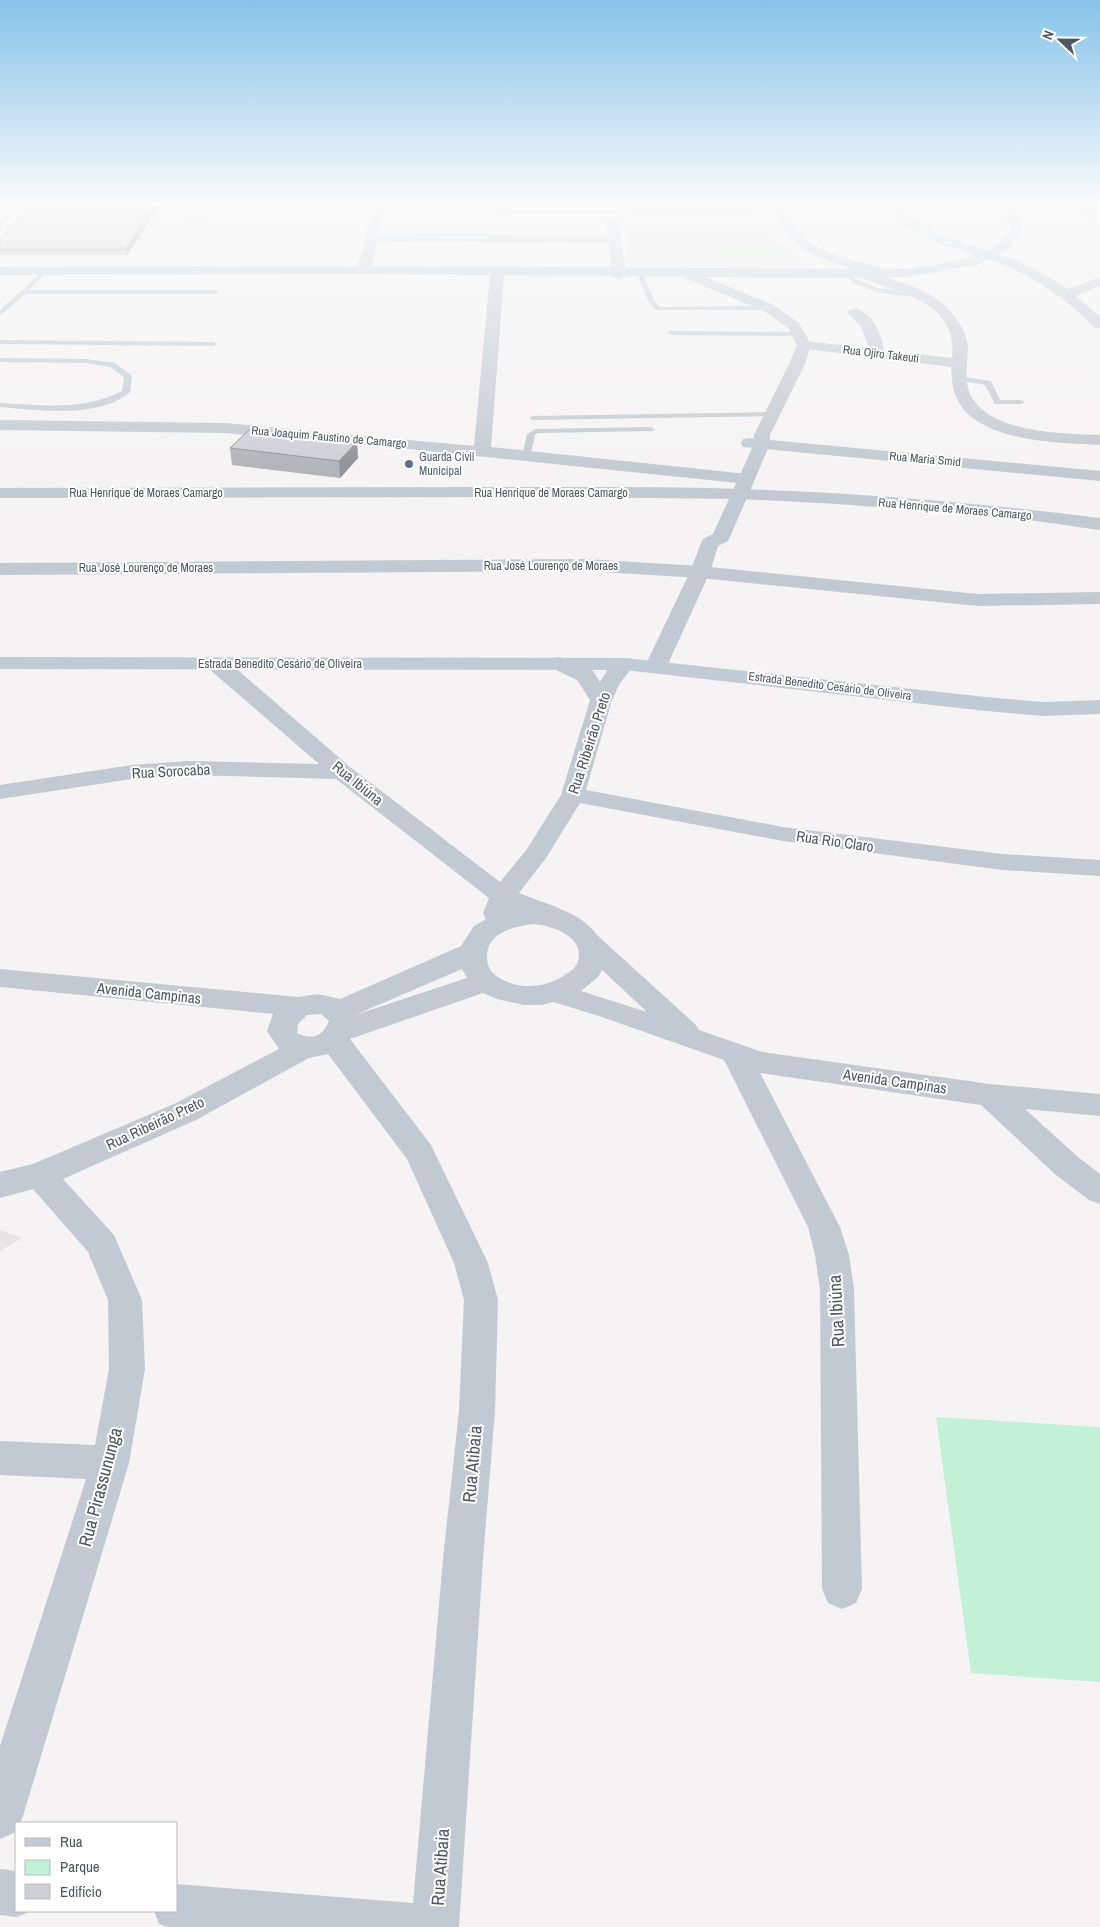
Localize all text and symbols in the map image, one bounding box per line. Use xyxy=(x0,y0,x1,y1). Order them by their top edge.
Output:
north arrow xyxy=(1035,15,1085,65)
text: N xyxy=(1038,28,1058,42)
street label: Rua Ojiro Takeuti xyxy=(842,341,920,367)
street label: Rua Joaquim Faustino de Camargo xyxy=(251,422,407,452)
street label: Rua Maria Smid xyxy=(889,448,961,470)
place label: Guarda Cívil Municipal xyxy=(419,449,474,479)
marker: Guarda Cívil Municipal xyxy=(403,458,415,470)
street label: Rua Henrique de Moraes Camargo xyxy=(69,485,223,501)
street label: Rua Henrique de Moraes Camargo xyxy=(474,485,628,501)
street label: Rua Henrique de Moraes Camargo xyxy=(878,494,1032,524)
street label: Rua José Lourenço de Moraes xyxy=(484,558,618,574)
street label: Rua José Lourenço de Moraes xyxy=(79,560,213,576)
street label: Estrada Benedito Cesário de Oliveira xyxy=(198,656,363,672)
street label: Estrada Benedito Cesário de Oliveira xyxy=(748,668,913,704)
street label: Rua Ribeirão Preto xyxy=(563,689,615,797)
street label: Rua Ibiúna xyxy=(328,756,388,810)
street label: Rua Sorocaba xyxy=(131,758,211,784)
street label: Rua Rio Claro xyxy=(795,825,875,857)
street label: Avenida Campinas xyxy=(95,977,202,1009)
street label: Avenida Campinas xyxy=(841,1063,948,1099)
street label: Rua Ribeirão Preto xyxy=(103,1091,208,1155)
street label: Rua Ibiúna xyxy=(822,1274,850,1348)
street label: Rua Atibaia xyxy=(456,1424,488,1504)
street label: Rua Pirassununga xyxy=(72,1425,128,1549)
legend xyxy=(15,1822,178,1912)
street label: Rua Atibaia xyxy=(425,1828,455,1906)
text: Rua xyxy=(60,1831,83,1852)
text: Parque xyxy=(60,1856,100,1877)
text: Edifício xyxy=(60,1881,102,1902)

